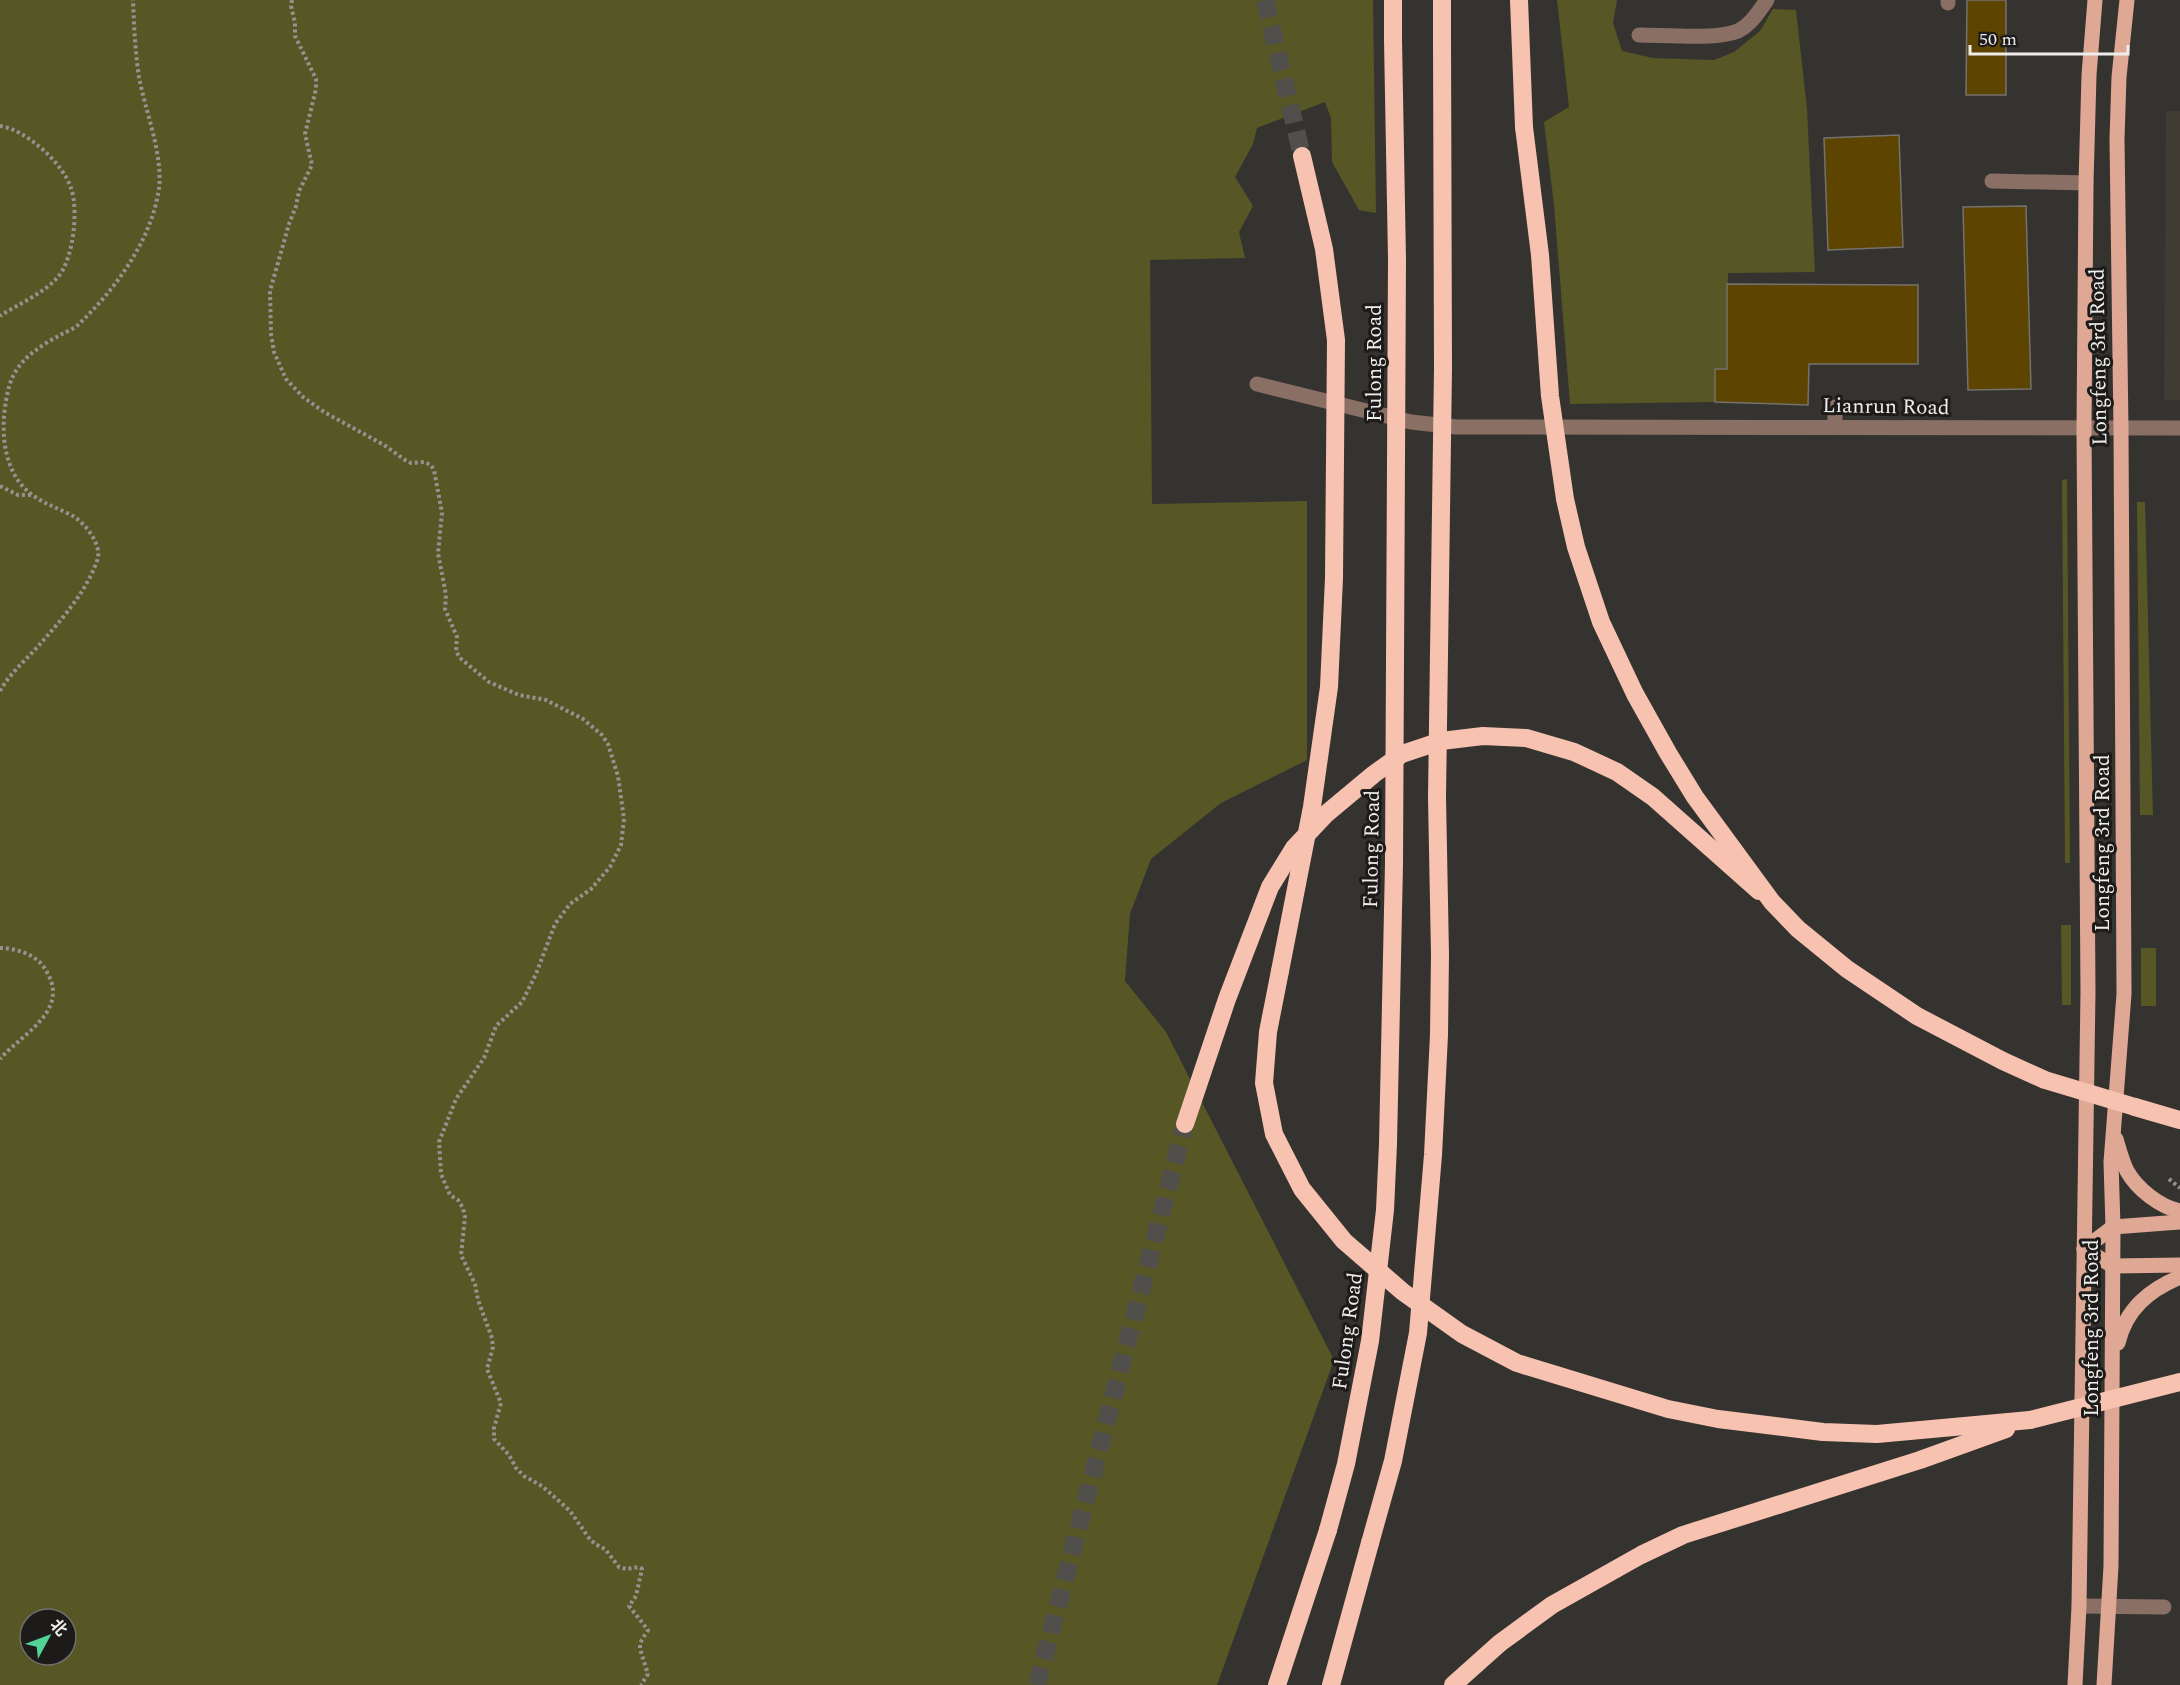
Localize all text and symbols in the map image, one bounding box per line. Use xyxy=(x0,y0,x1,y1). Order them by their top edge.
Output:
scale bar xyxy=(1970,18,2128,56)
text: 50 m xyxy=(1979,26,2017,53)
street label: Longfeng 3rd Road xyxy=(2081,268,2117,446)
street label: Fulong Road xyxy=(1359,304,1391,422)
street label: Lianrun Road xyxy=(1822,390,1950,424)
street label: Longfeng 3rd Road xyxy=(2087,754,2119,932)
street label: Fulong Road xyxy=(1355,790,1389,908)
street label: Longfeng 3rd Road xyxy=(2076,1239,2108,1417)
street label: Fulong Road xyxy=(1324,1270,1372,1392)
north arrow xyxy=(18,1607,78,1667)
text: 北 xyxy=(44,1614,73,1642)

